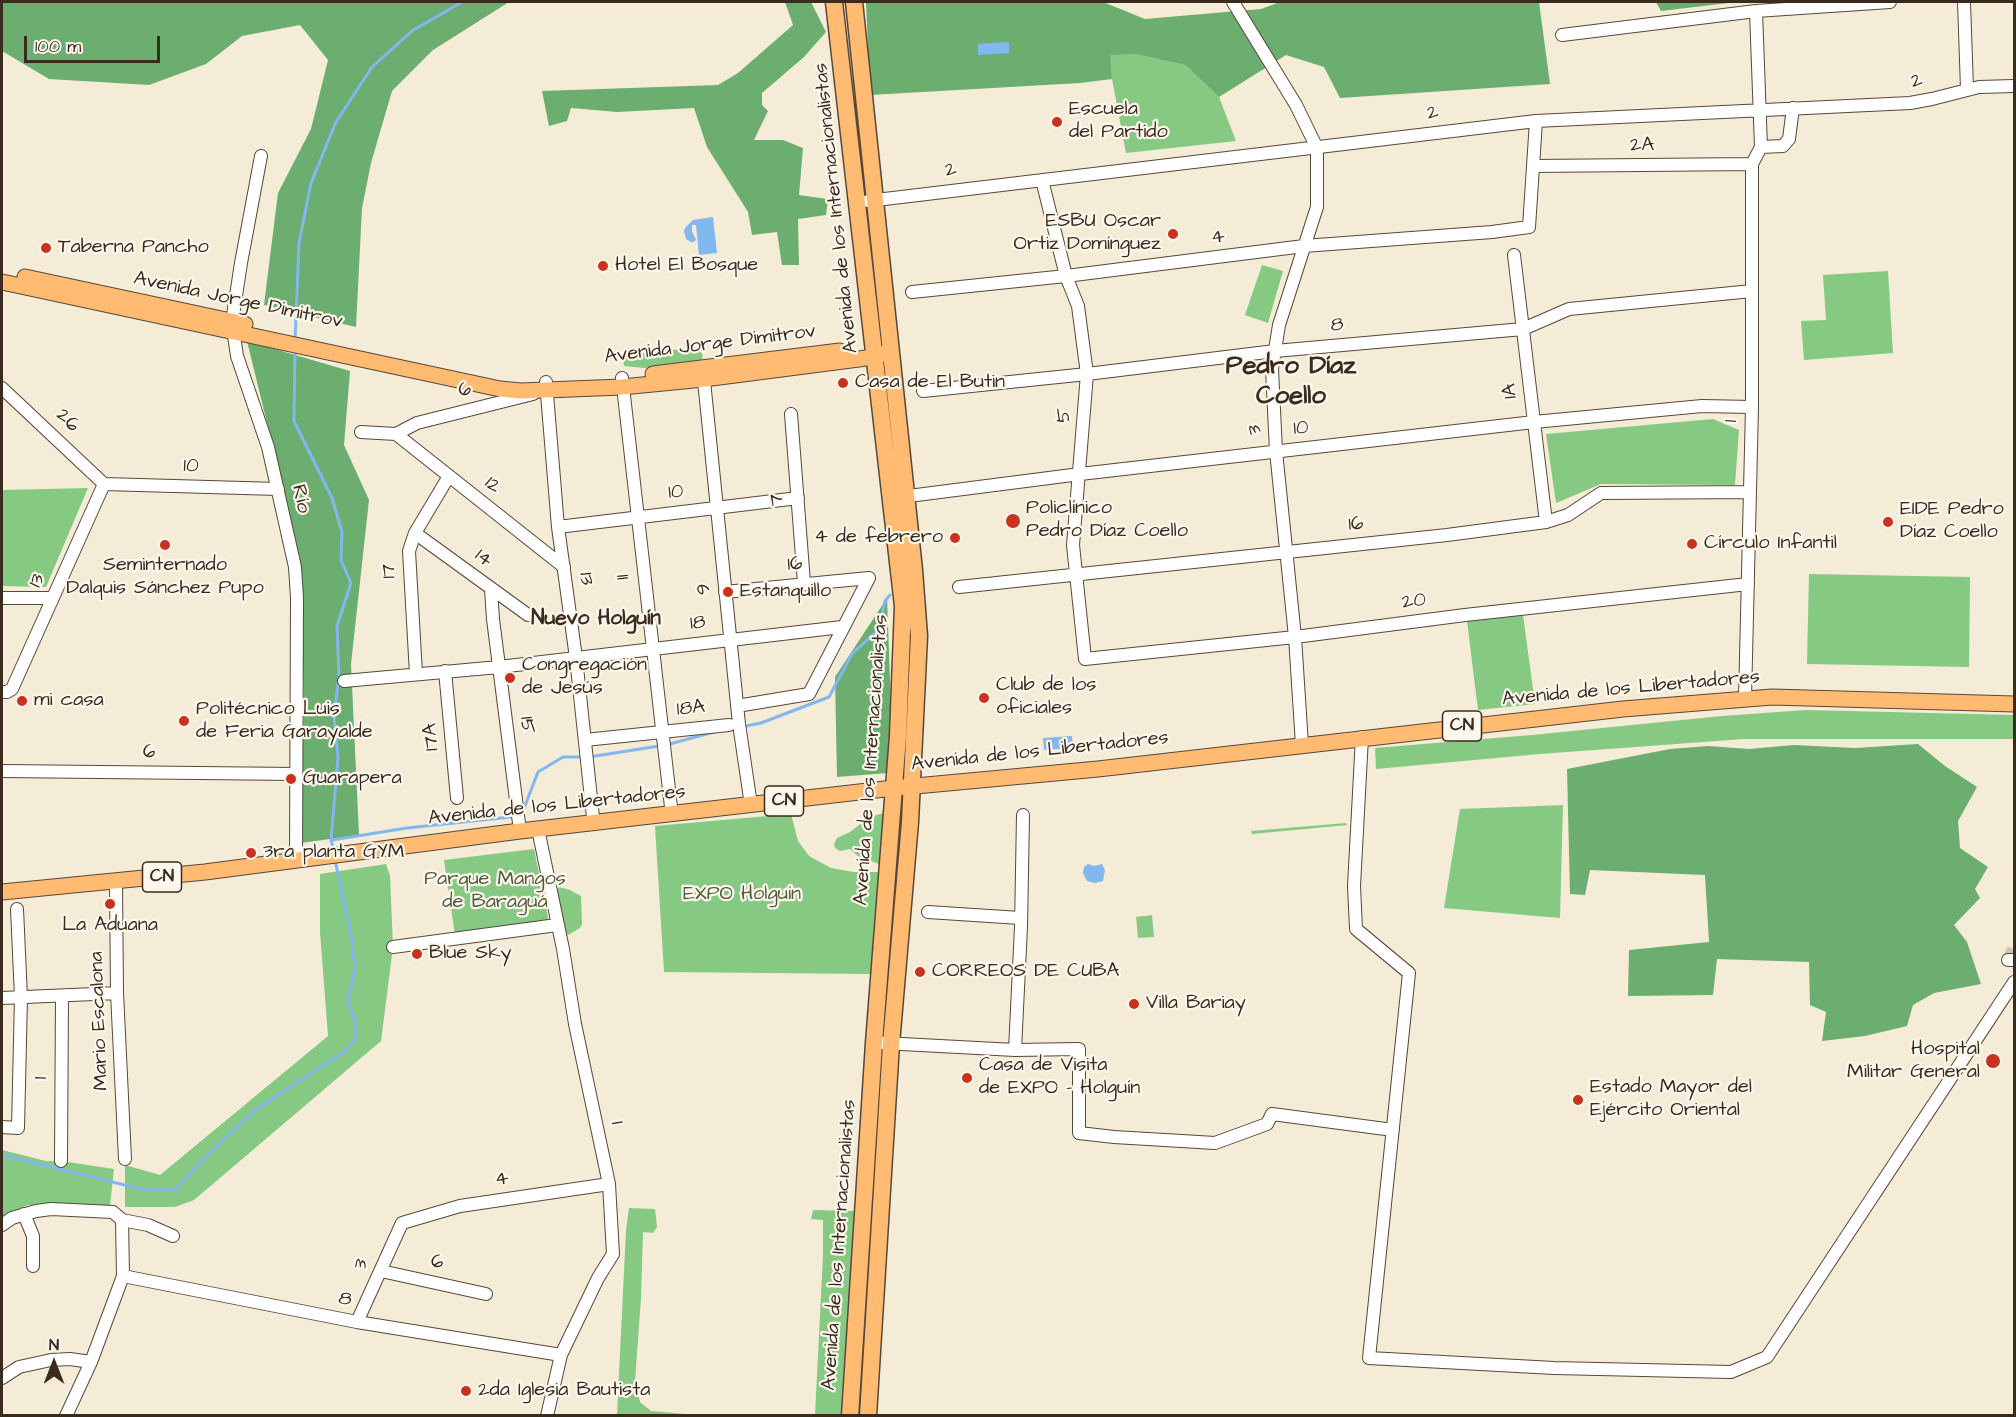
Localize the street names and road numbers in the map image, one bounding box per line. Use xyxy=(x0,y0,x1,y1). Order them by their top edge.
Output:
street label: Avenida de los Internacionalistas xyxy=(810,62,864,354)
street label: 2 xyxy=(1909,69,1925,95)
street label: 2 xyxy=(1426,101,1440,127)
street label: 2A xyxy=(1630,134,1654,158)
street label: 2 xyxy=(944,158,958,184)
street label: 4 xyxy=(1210,225,1226,251)
street label: Avenida Jorge Dimitrov xyxy=(131,267,345,335)
street label: 8 xyxy=(1329,313,1345,339)
street label: Avenida Jorge Dimitrov xyxy=(603,320,817,370)
street label: 6 xyxy=(456,378,474,404)
street label: 1A xyxy=(1498,382,1524,400)
street label: 26 xyxy=(50,404,84,438)
street label: 5 xyxy=(1053,408,1077,424)
street label: 10 xyxy=(1292,416,1310,442)
street label: 1 xyxy=(1720,419,1744,423)
street label: 3 xyxy=(1244,424,1268,436)
street label: 10 xyxy=(183,455,199,479)
street label: 12 xyxy=(479,472,505,500)
street label: 10 xyxy=(667,480,685,506)
street label: Río xyxy=(285,482,315,516)
street label: 7 xyxy=(766,493,790,507)
street label: 16 xyxy=(1347,512,1365,538)
street label: 14 xyxy=(469,545,497,573)
street label: 16 xyxy=(786,552,804,578)
street label: 17 xyxy=(378,563,402,579)
street label: 13 xyxy=(24,570,52,592)
street label: 13 xyxy=(572,571,598,587)
street label: 11 xyxy=(612,573,636,581)
street label: 9 xyxy=(692,582,718,596)
street label: 20 xyxy=(1401,589,1427,615)
street label: 18 xyxy=(689,611,707,637)
street label: Avenida de los Internacionalistas xyxy=(850,614,894,906)
street label: Avenida de los Libertadores xyxy=(1501,666,1761,712)
street label: 18A xyxy=(676,696,706,722)
road number: CN xyxy=(1442,711,1482,741)
street label: 15 xyxy=(513,715,539,735)
street label: 17A xyxy=(419,722,445,752)
street label: Avenida de los Libertadores xyxy=(910,727,1170,777)
street label: 6 xyxy=(143,741,155,765)
street label: Avenida de los Libertadores xyxy=(427,781,687,831)
road number: CN xyxy=(764,786,804,816)
road number: CN xyxy=(142,862,182,892)
street label: Mario Escalona xyxy=(86,951,114,1091)
street label: 1 xyxy=(30,1077,54,1079)
street label: Avenida de los Internacionalistas xyxy=(818,1099,862,1391)
street label: 1 xyxy=(604,1119,628,1127)
street label: 4 xyxy=(494,1167,510,1193)
street label: 6 xyxy=(428,1250,446,1276)
street label: 3 xyxy=(349,1255,375,1275)
street label: 8 xyxy=(336,1287,354,1313)

